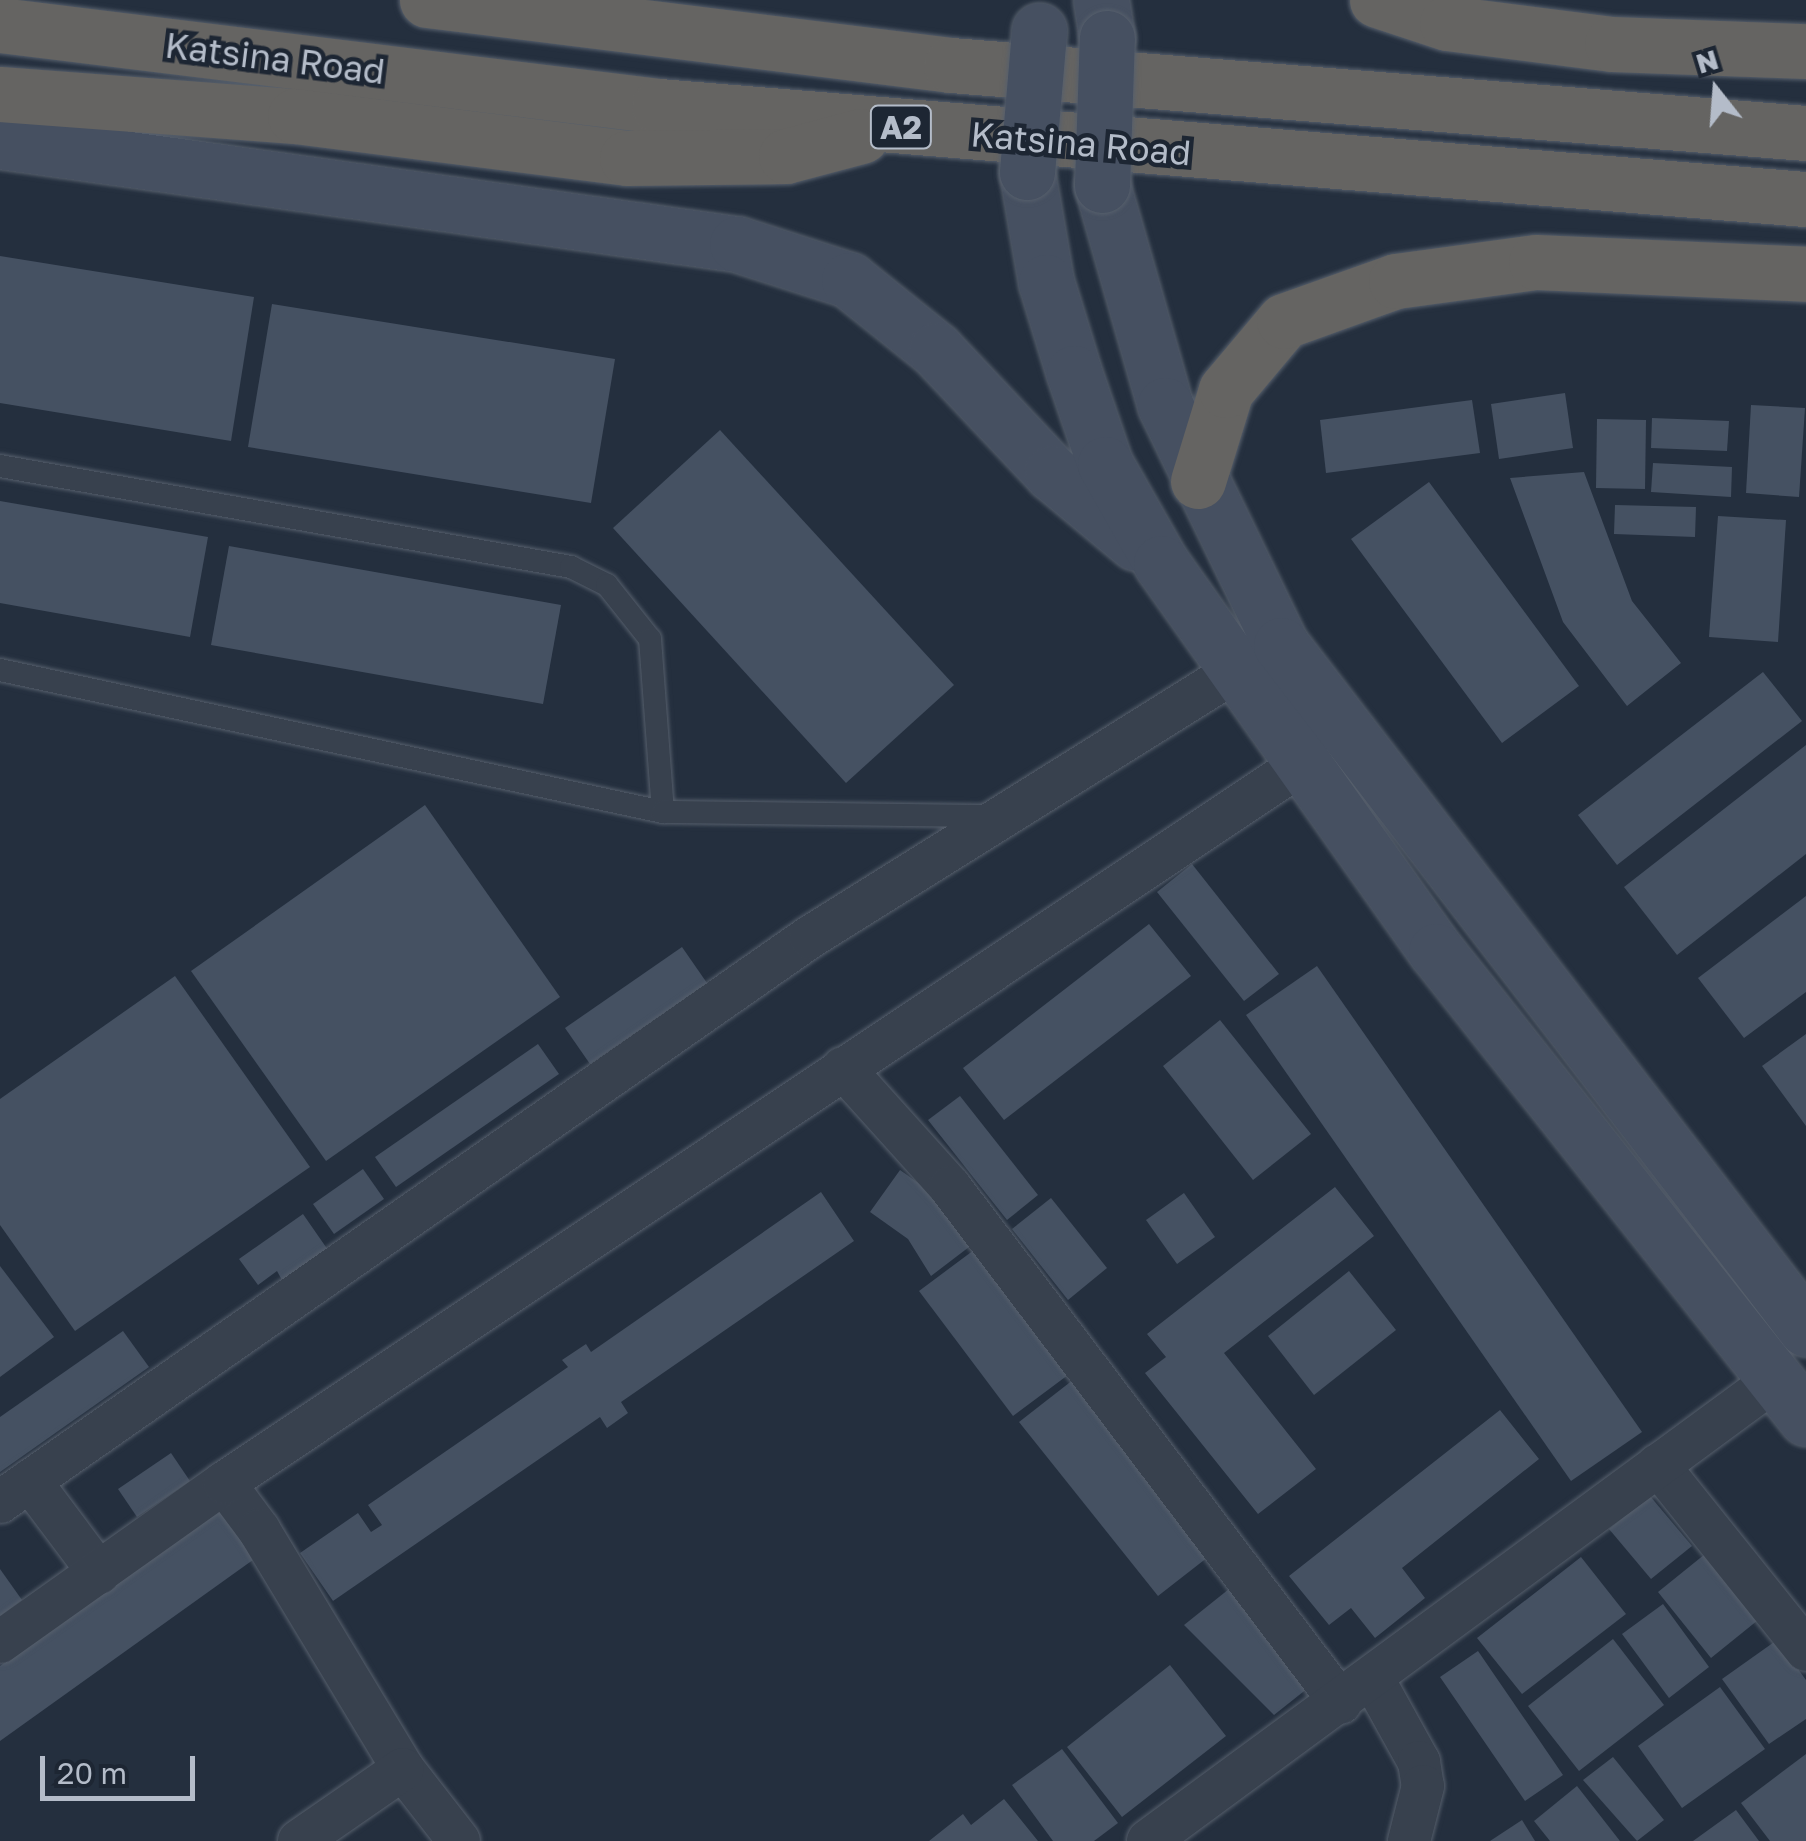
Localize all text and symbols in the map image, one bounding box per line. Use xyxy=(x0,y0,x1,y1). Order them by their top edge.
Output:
street label: Katsina Road xyxy=(163,24,387,92)
north arrow xyxy=(1666,40,1766,140)
text: N xyxy=(1692,42,1722,80)
road number: A2 xyxy=(868,100,934,154)
street label: Katsina Road xyxy=(969,112,1193,174)
scale bar xyxy=(45,1736,200,1798)
text: 20 m xyxy=(57,1755,127,1791)

